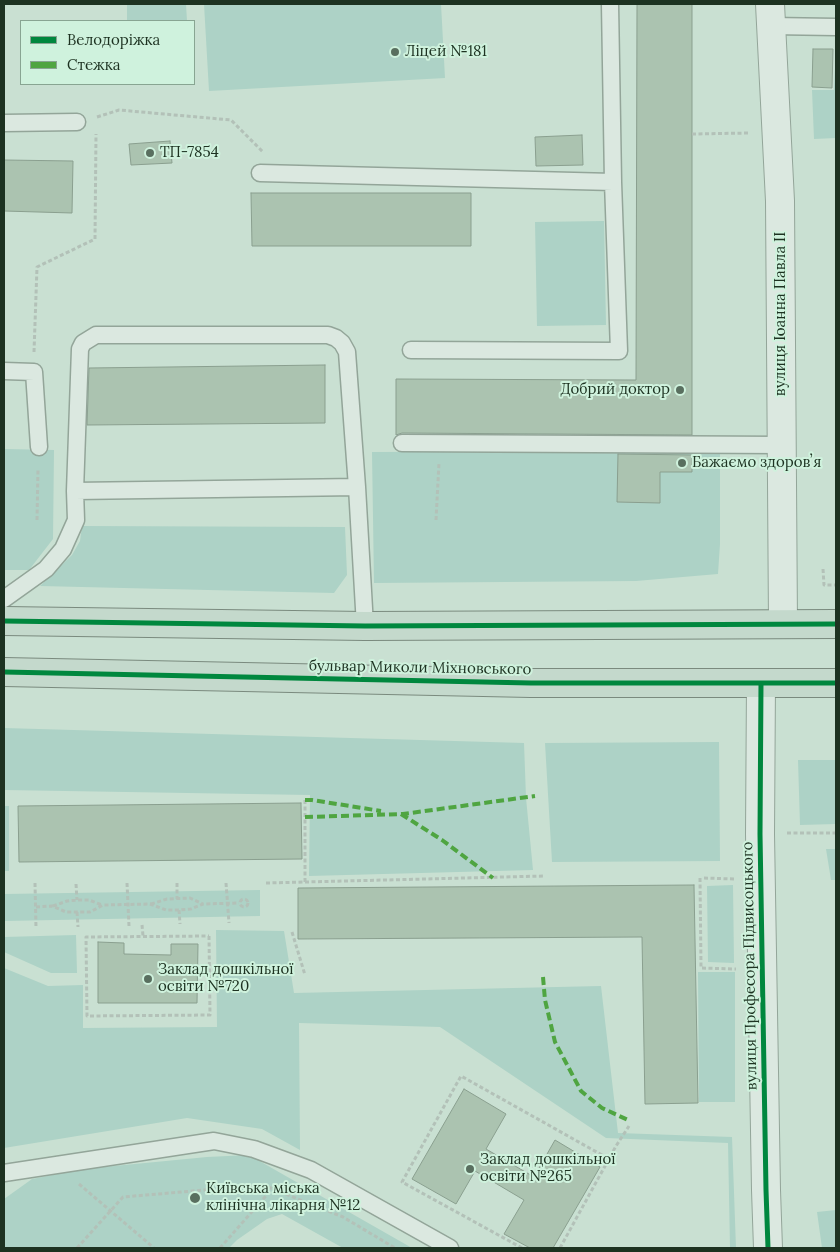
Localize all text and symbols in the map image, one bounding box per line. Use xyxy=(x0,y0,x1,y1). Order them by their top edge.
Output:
legend xyxy=(20,20,195,85)
text: Велодоріжка xyxy=(67,30,160,49)
place label: Ліцей №181 xyxy=(405,43,487,61)
marker: Ліцей №181 xyxy=(389,46,401,58)
text: Стежка xyxy=(67,55,120,74)
place label: ТП-7854 xyxy=(160,144,219,162)
marker: ТП-7854 xyxy=(144,147,156,159)
street label: вулиця Іоанна Павла II xyxy=(772,232,790,396)
place label: Добрий доктор xyxy=(560,381,670,399)
marker: Добрий доктор xyxy=(674,384,686,396)
place label: Бажаємо здоровʼя xyxy=(692,454,821,472)
marker: Бажаємо здоровʼя xyxy=(676,457,688,469)
street label: бульвар Миколи Міхновського xyxy=(309,657,531,679)
street label: вулиця Професора Підвисоцького xyxy=(739,842,761,1090)
place label: Заклад дошкільної освіти №720 xyxy=(158,961,294,996)
marker: Заклад дошкільної освіти №720 xyxy=(142,973,154,985)
place label: Заклад дошкільної освіти №265 xyxy=(480,1151,616,1186)
marker: Заклад дошкільної освіти №265 xyxy=(464,1163,476,1175)
place label: Київська міська клінічна лікарня №12 xyxy=(206,1180,360,1215)
marker: Київська міська клінічна лікарня №12 xyxy=(188,1191,202,1205)

